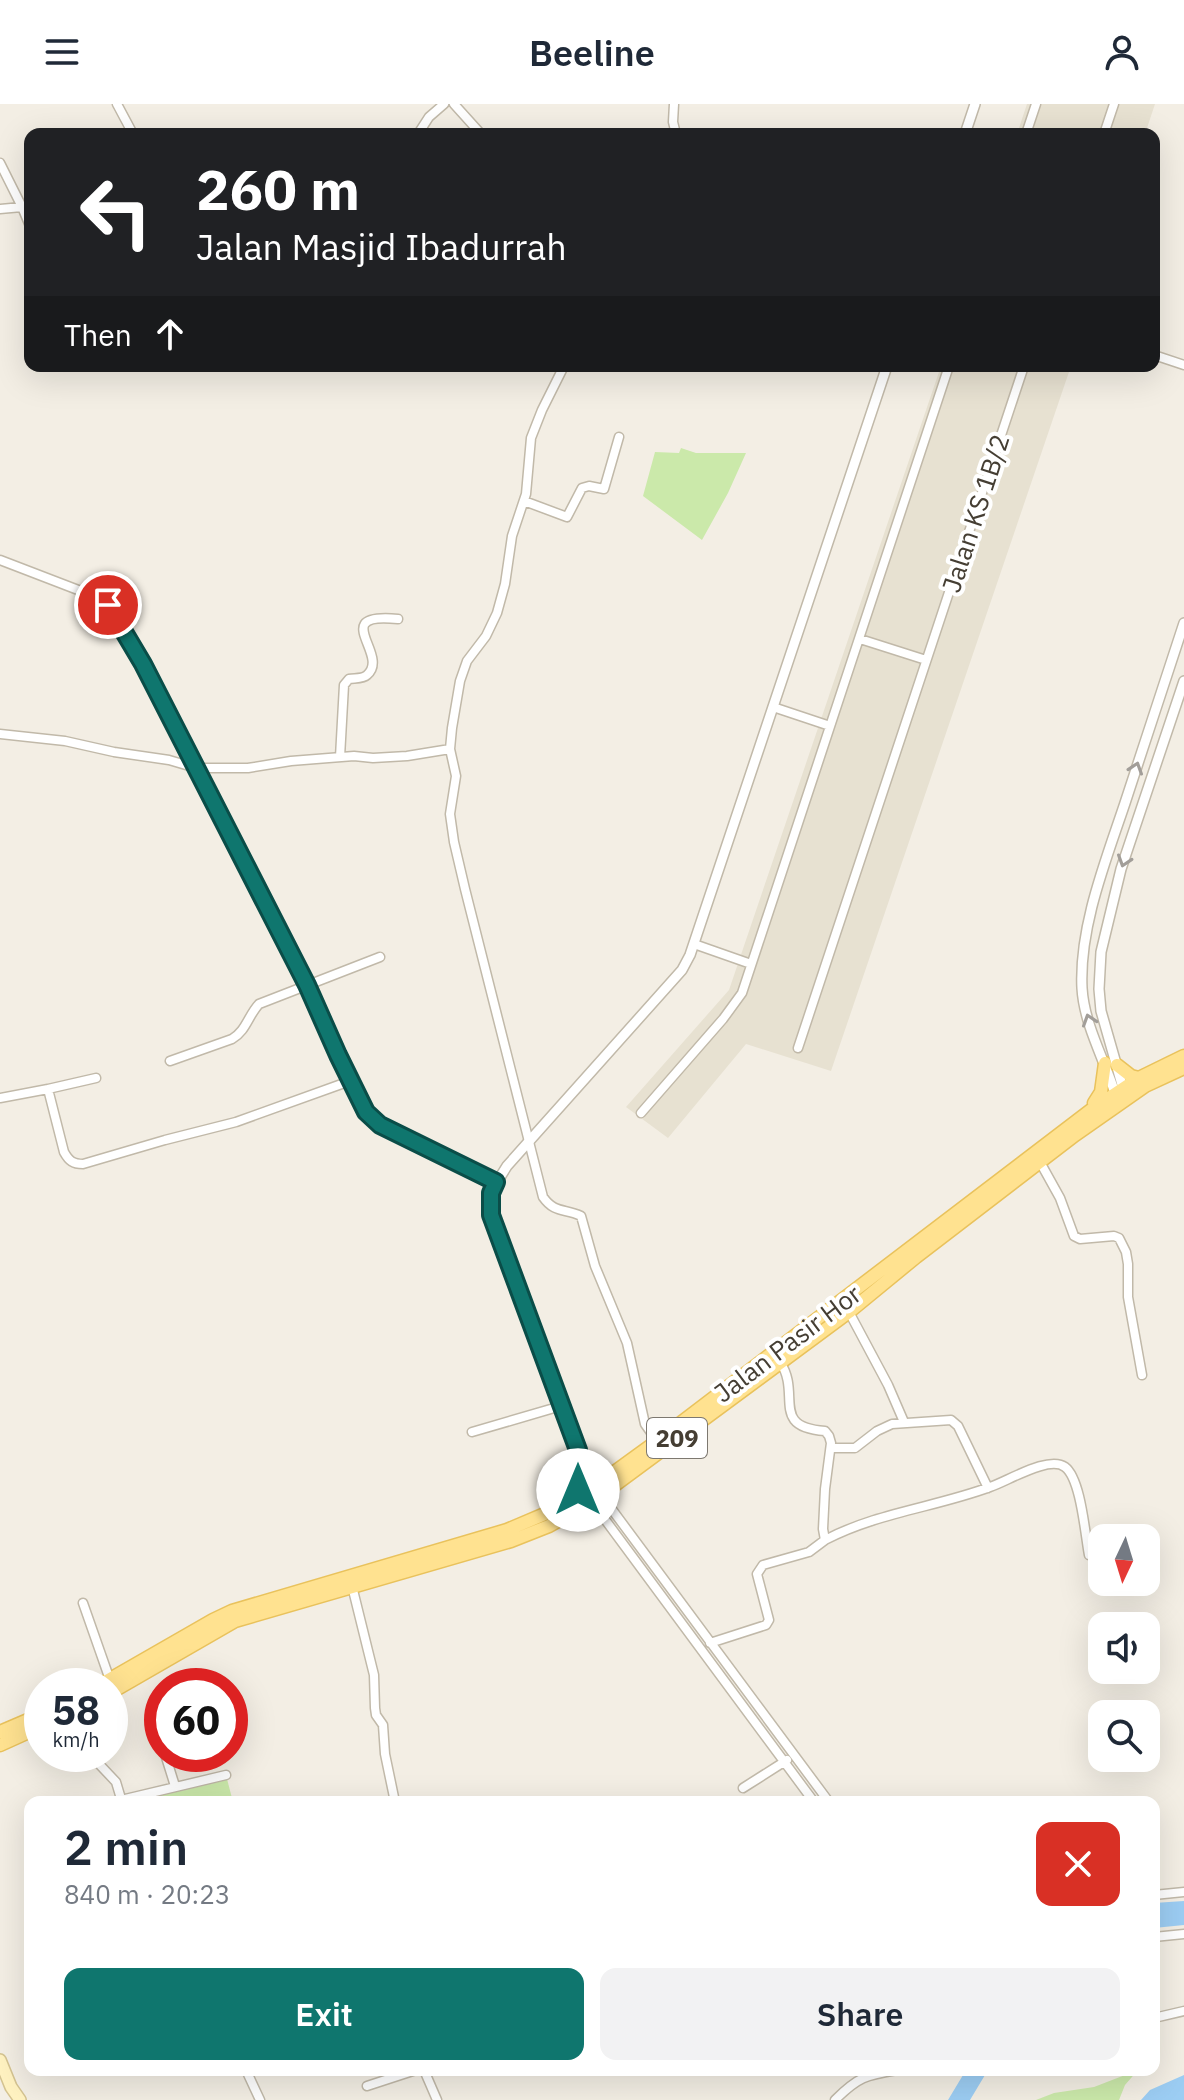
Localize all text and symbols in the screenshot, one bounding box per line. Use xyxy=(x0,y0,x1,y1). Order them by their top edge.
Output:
text: Beeline xyxy=(529,29,655,76)
icon: menu xyxy=(40,30,84,74)
icon: person xyxy=(1100,30,1144,74)
text: 260 m xyxy=(196,153,360,225)
icon: left xyxy=(64,160,168,264)
text: Jalan Masjid Ibadurrah xyxy=(196,223,567,270)
icon: ahead xyxy=(148,312,192,356)
text: Then xyxy=(64,315,132,354)
street label: Jalan KS 1B/2 xyxy=(933,430,1017,596)
pin xyxy=(74,571,142,639)
icon: arrive xyxy=(86,583,130,627)
one-way arrow xyxy=(1127,762,1143,776)
one-way arrow xyxy=(1117,854,1133,868)
one-way arrow xyxy=(1082,1013,1098,1027)
street label: Jalan Pasir Hor xyxy=(707,1276,868,1409)
road number: 209 xyxy=(647,1418,707,1458)
position arrow xyxy=(536,1448,620,1532)
north arrow xyxy=(1088,1524,1160,1596)
map controls xyxy=(1088,1524,1160,1772)
button: sound xyxy=(1088,1612,1160,1684)
speed limit sign: 60 xyxy=(144,1668,248,1772)
text: 58 xyxy=(52,1684,100,1736)
button: search xyxy=(1088,1700,1160,1772)
text: km/h xyxy=(52,1726,100,1753)
text: 2 min xyxy=(64,1816,188,1878)
button: close xyxy=(1036,1822,1120,1906)
text: 840 m · 20:23 xyxy=(64,1877,230,1911)
button: Exit xyxy=(64,1968,584,2060)
button: Share xyxy=(600,1968,1120,2060)

